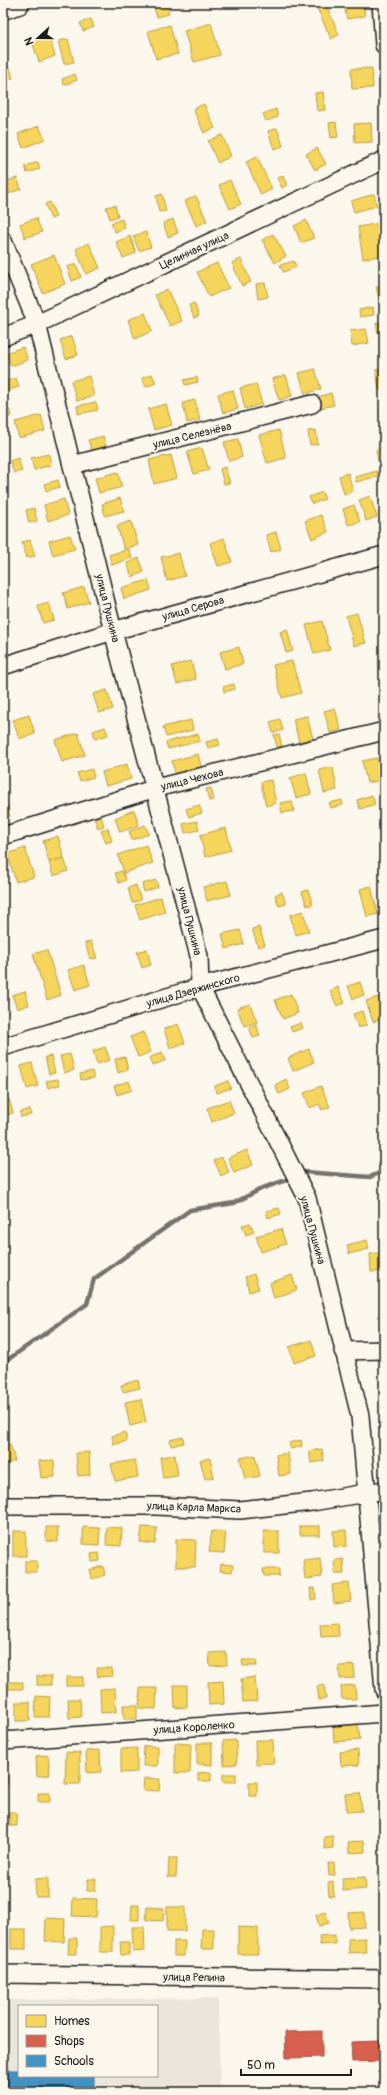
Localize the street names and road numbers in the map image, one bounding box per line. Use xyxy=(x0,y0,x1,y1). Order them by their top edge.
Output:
street label: Целинная улица xyxy=(157,229,231,272)
street label: улица Селезнёва xyxy=(151,419,233,452)
street label: улица Пушкина xyxy=(92,572,122,644)
street label: улица Серова xyxy=(160,593,226,624)
street label: улица Чехова xyxy=(159,765,225,794)
street label: улица Пушкина xyxy=(174,885,204,957)
street label: улица Дзержинского xyxy=(144,971,241,1010)
street label: улица Пушкина xyxy=(297,1194,328,1266)
street label: улица Карла Маркса xyxy=(146,1499,241,1516)
street label: улица Короленко xyxy=(152,1718,235,1737)
street label: улица Репина xyxy=(162,1970,225,1985)

